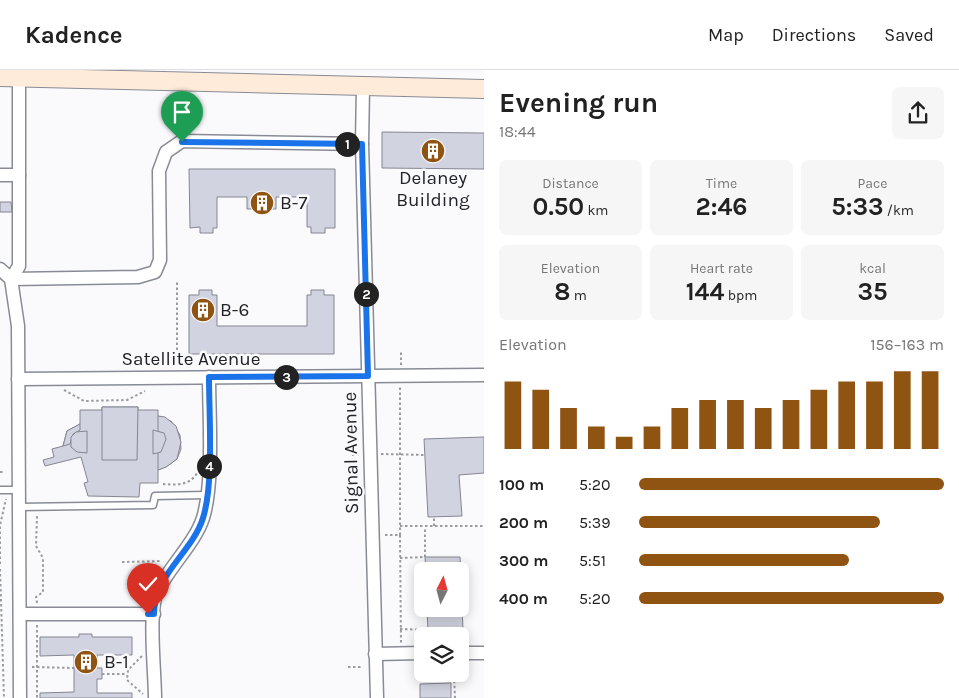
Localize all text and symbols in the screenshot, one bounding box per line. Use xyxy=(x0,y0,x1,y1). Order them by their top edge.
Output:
text: Kadence xyxy=(25,21,123,49)
text: Map xyxy=(708,24,744,46)
text: Directions xyxy=(772,24,856,46)
text: Saved xyxy=(884,24,934,46)
text: Evening run xyxy=(499,86,658,119)
button: share xyxy=(892,87,944,139)
pin xyxy=(161,91,203,142)
icon: arrive xyxy=(168,98,196,126)
text: 18:44 xyxy=(499,122,536,141)
pin: 1 xyxy=(334,132,360,156)
text: 1 xyxy=(345,136,350,153)
building icon: Delaney Building xyxy=(420,138,446,164)
place label: Delaney Building xyxy=(396,167,470,211)
text: Distance xyxy=(542,175,599,192)
text: Time xyxy=(706,175,737,192)
text: Pace xyxy=(858,175,887,192)
building icon: B-7 xyxy=(249,190,275,216)
place label: B-7 xyxy=(280,192,307,214)
text: 0.50 xyxy=(533,192,584,221)
text: 2:46 xyxy=(696,192,747,221)
text: 5:33 xyxy=(831,192,884,221)
text: km xyxy=(584,202,608,219)
text: /km xyxy=(884,202,914,219)
text: Elevation xyxy=(541,260,600,277)
text: Heart rate xyxy=(690,260,753,277)
text: kcal xyxy=(859,260,886,277)
text: 8 xyxy=(554,277,570,306)
text: 144 xyxy=(686,277,724,306)
text: 35 xyxy=(857,277,888,306)
pin: 2 xyxy=(354,282,378,306)
text: 2 xyxy=(362,286,371,303)
text: m xyxy=(570,287,587,304)
text: bpm xyxy=(724,287,757,304)
building icon: B-6 xyxy=(190,297,216,323)
place label: B-6 xyxy=(220,299,249,321)
text: Elevation xyxy=(499,335,567,354)
text: 156–163 m xyxy=(870,335,944,354)
street label: Satellite Avenue xyxy=(121,348,261,370)
pin: 3 xyxy=(274,364,298,390)
text: 3 xyxy=(282,369,291,386)
street label: Signal Avenue xyxy=(339,392,363,514)
pin: 4 xyxy=(196,454,222,478)
text: 4 xyxy=(205,458,214,475)
text: 100 m xyxy=(499,475,544,494)
text: 5:20 xyxy=(579,475,611,494)
text: 200 m xyxy=(499,513,548,532)
text: 5:39 xyxy=(579,513,610,532)
text: 300 m xyxy=(499,551,548,570)
text: 5:51 xyxy=(579,551,606,570)
north arrow xyxy=(414,562,469,618)
map controls xyxy=(414,562,469,682)
pin xyxy=(127,563,169,614)
icon: check xyxy=(134,570,162,598)
text: 400 m xyxy=(499,589,548,608)
text: 5:20 xyxy=(579,589,611,608)
button: layers xyxy=(414,627,469,682)
building icon: B-1 xyxy=(73,649,99,675)
place label: B-1 xyxy=(104,651,129,673)

